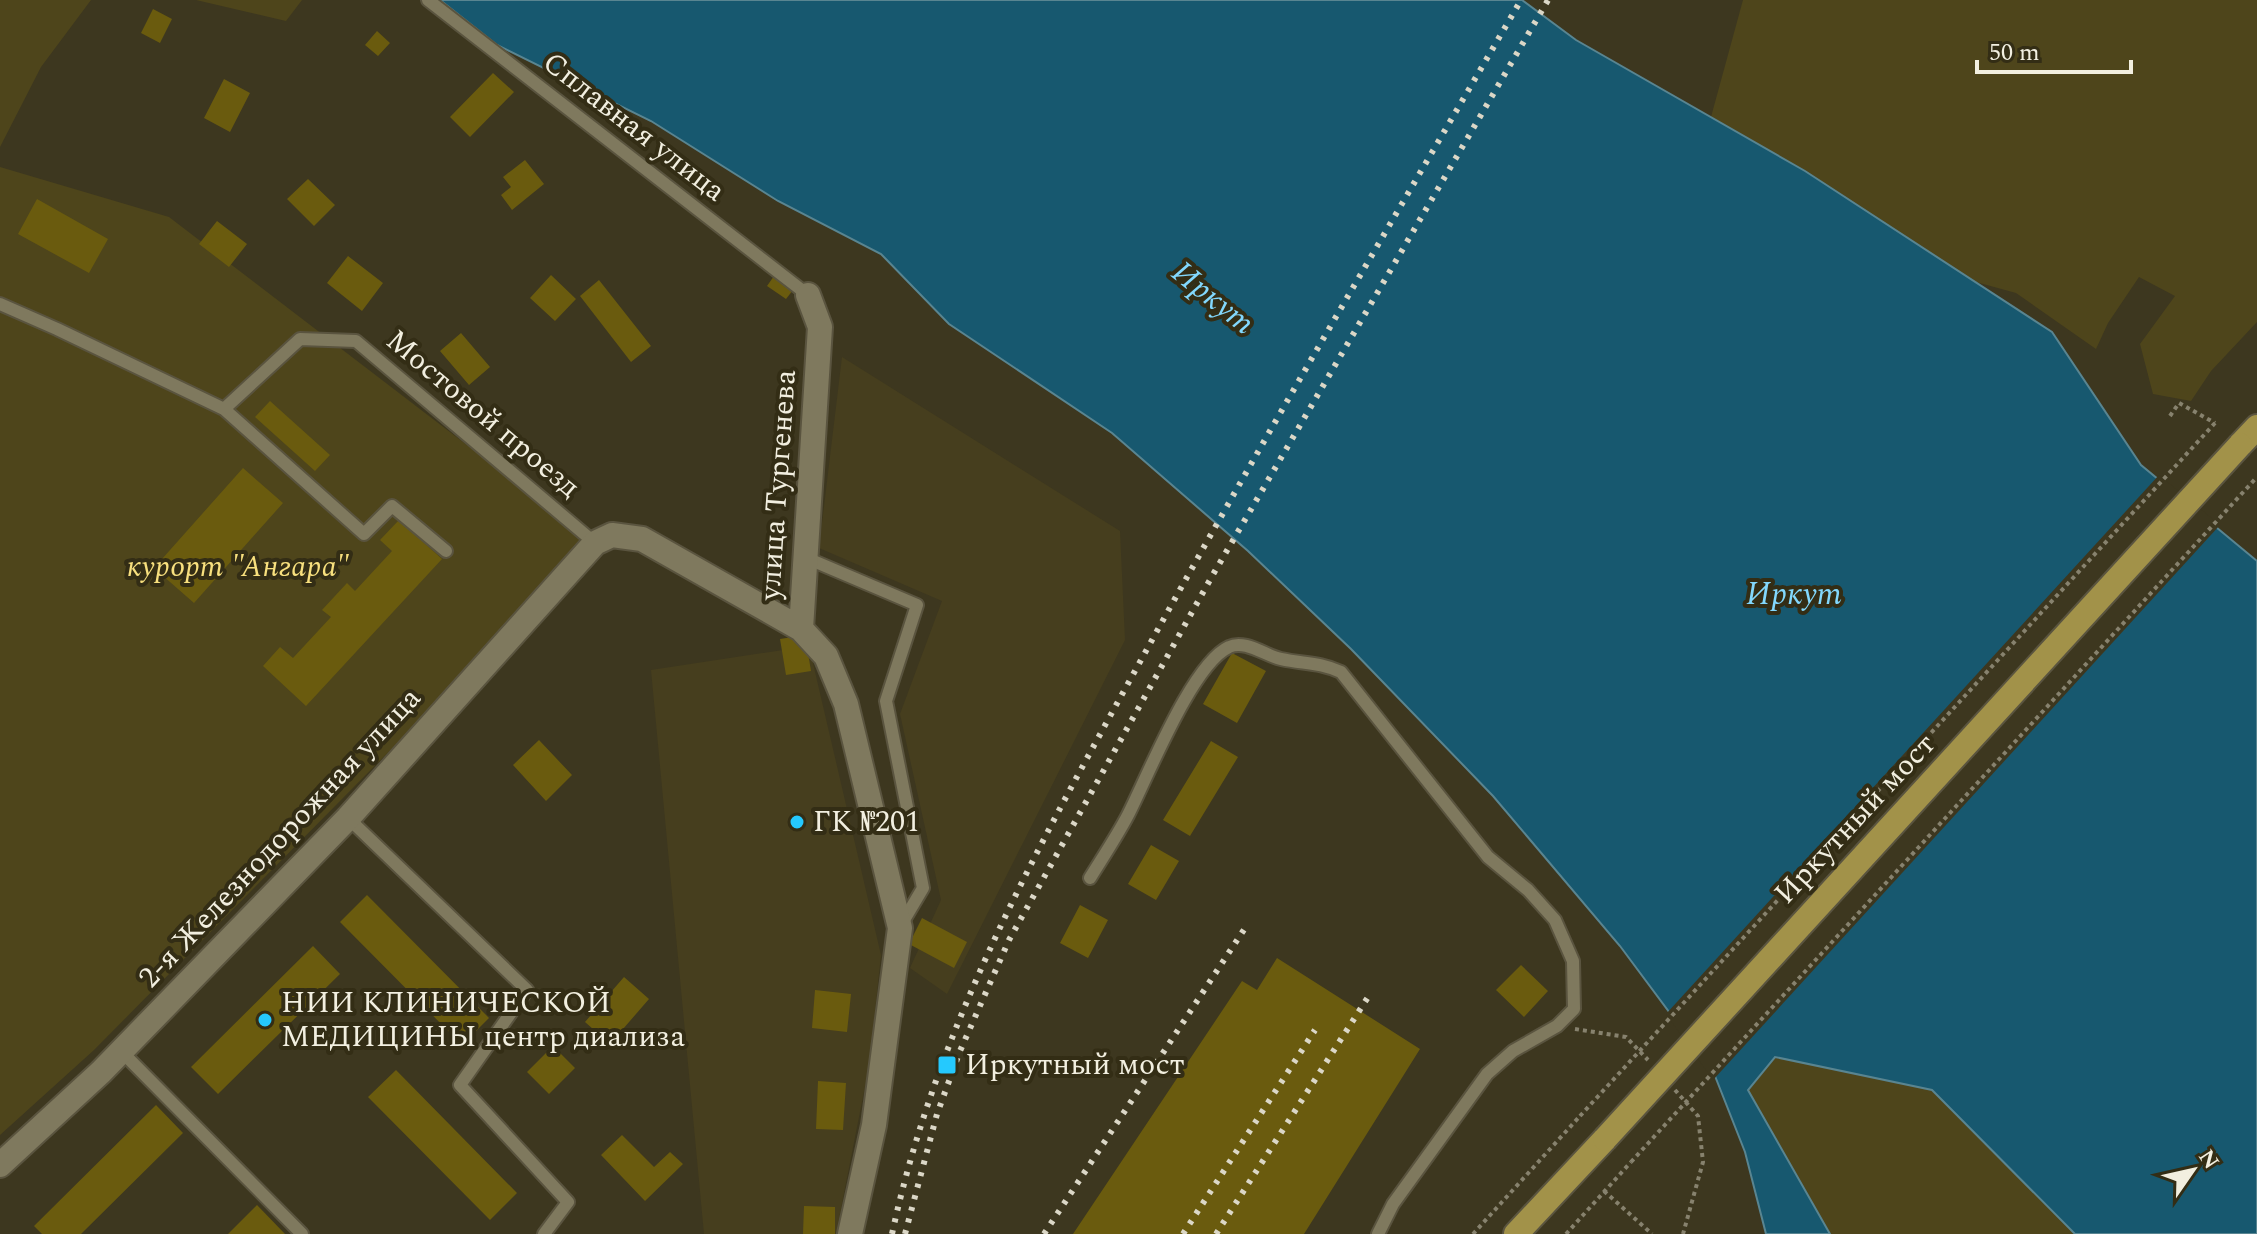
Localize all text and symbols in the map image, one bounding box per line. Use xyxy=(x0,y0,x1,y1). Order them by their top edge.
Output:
scale bar xyxy=(1977,24,2131,74)
text: 50 m xyxy=(1989,35,2040,71)
street label: Сплавная улица xyxy=(532,41,736,214)
water label: Иркут xyxy=(1161,249,1266,347)
street label: Мостовой проезд xyxy=(375,319,591,509)
street label: улица Тургенева xyxy=(747,368,809,603)
park label: курорт "Ангара" xyxy=(127,544,350,590)
water label: Иркут xyxy=(1746,570,1842,619)
street label: 2-я Железнодорожная улица xyxy=(128,677,433,999)
street label: Иркутный мост xyxy=(1763,723,1947,915)
place label: ГК №201 xyxy=(813,799,920,845)
marker: ГК №201 xyxy=(788,813,806,831)
place label: НИИ КЛИНИЧЕСКОЙ МЕДИЦИНЫ центр диализа xyxy=(281,980,685,1060)
marker: НИИ КЛИНИЧЕСКОЙ МЕДИЦИНЫ центр диализа xyxy=(256,1011,274,1029)
place label: Иркутный мост xyxy=(965,1042,1185,1088)
marker: Иркутный мост xyxy=(936,1054,958,1076)
north arrow xyxy=(2153,1130,2233,1210)
text: N xyxy=(2190,1143,2227,1176)

